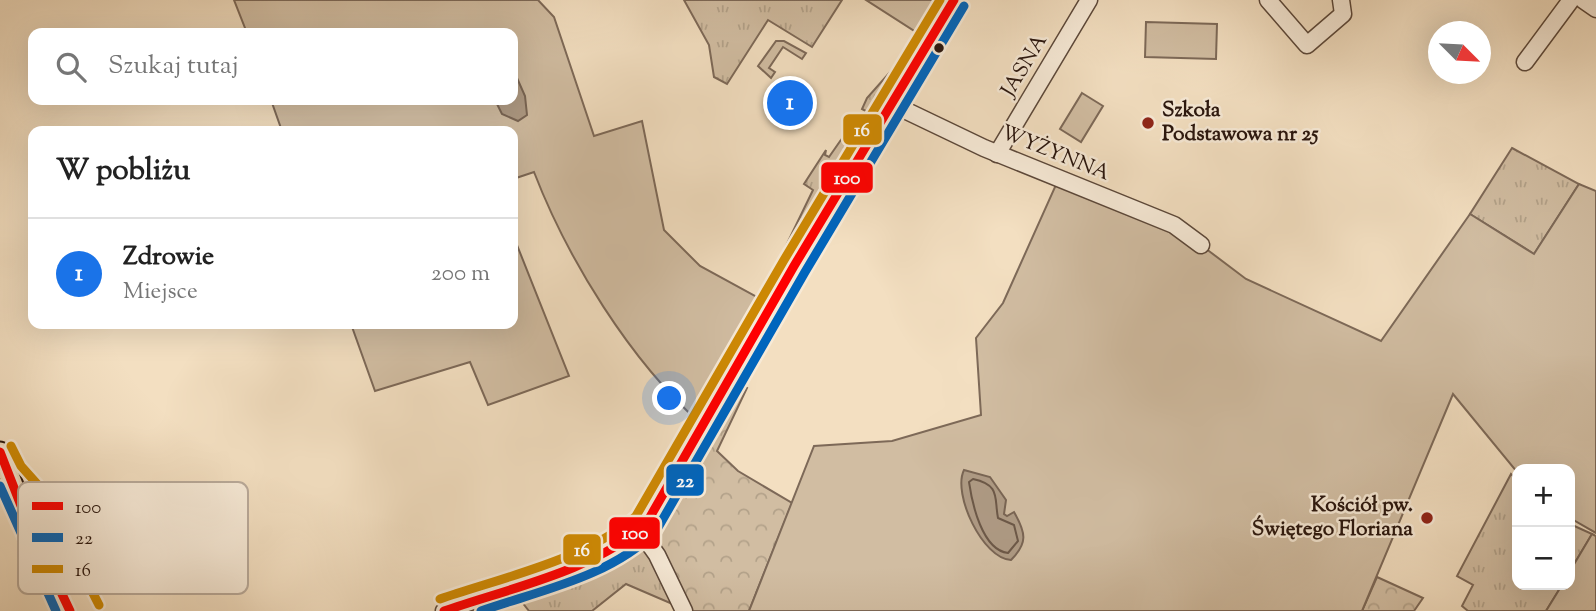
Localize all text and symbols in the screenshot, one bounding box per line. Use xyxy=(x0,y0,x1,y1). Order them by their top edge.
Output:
north arrow xyxy=(1428,21,1491,84)
search box xyxy=(28,28,518,105)
street label: JASNA xyxy=(994,29,1056,104)
unlabelled marker xyxy=(932,41,946,55)
icon: search xyxy=(52,48,90,86)
text: Szukaj tutaj xyxy=(108,48,239,85)
pin: 1 xyxy=(767,77,813,129)
place label: Szkoła Podstawowa nr 25 xyxy=(1162,96,1319,150)
line badge: 16 xyxy=(842,113,883,146)
marker: Szkoła Podstawowa nr 25 xyxy=(1140,115,1156,131)
text: 16 xyxy=(854,118,870,145)
street label: WYŻYNNA xyxy=(996,118,1114,190)
text: W pobliżu xyxy=(56,150,190,193)
line badge: 100 xyxy=(820,161,874,194)
text: 100 xyxy=(834,166,860,193)
text: Zdrowie xyxy=(123,239,214,276)
text: 1 xyxy=(75,258,83,291)
text: 200 m xyxy=(431,258,490,291)
text: Miejsce xyxy=(123,276,198,309)
your location xyxy=(652,381,686,415)
line badge: 22 xyxy=(665,463,705,497)
map controls xyxy=(1512,464,1575,590)
button: + xyxy=(1512,464,1575,527)
text: 22 xyxy=(676,469,694,496)
legend xyxy=(18,482,248,594)
place label: Kościół pw. Świętego Floriana xyxy=(1252,491,1413,545)
text: 100 xyxy=(75,495,101,522)
marker: Kościół pw. Świętego Floriana xyxy=(1419,510,1435,526)
line badge: 100 xyxy=(608,516,661,550)
text: 100 xyxy=(622,521,648,548)
text: 22 xyxy=(75,526,93,553)
button: − xyxy=(1512,527,1575,590)
line badge: 16 xyxy=(562,533,602,566)
text: 16 xyxy=(574,538,590,565)
text: 16 xyxy=(75,558,91,585)

